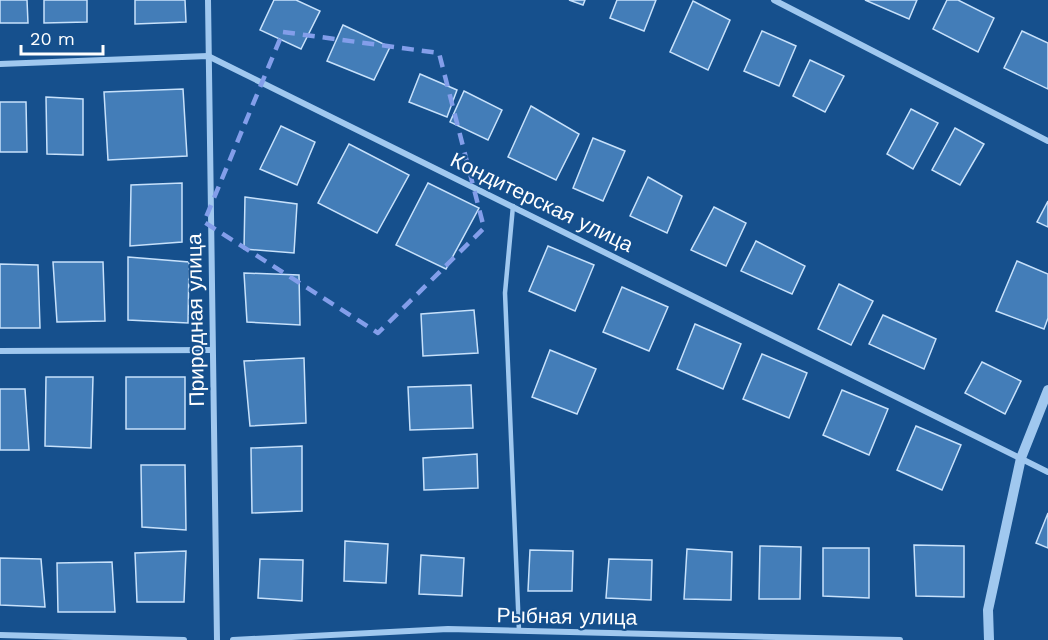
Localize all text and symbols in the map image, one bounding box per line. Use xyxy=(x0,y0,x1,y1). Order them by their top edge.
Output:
scale bar xyxy=(21,18,104,56)
text: 20 m xyxy=(30,28,75,49)
street label: Кондитерская улица xyxy=(446,147,638,257)
street label: Природная улица xyxy=(181,233,209,407)
street label: Рыбная улица xyxy=(496,602,638,630)

